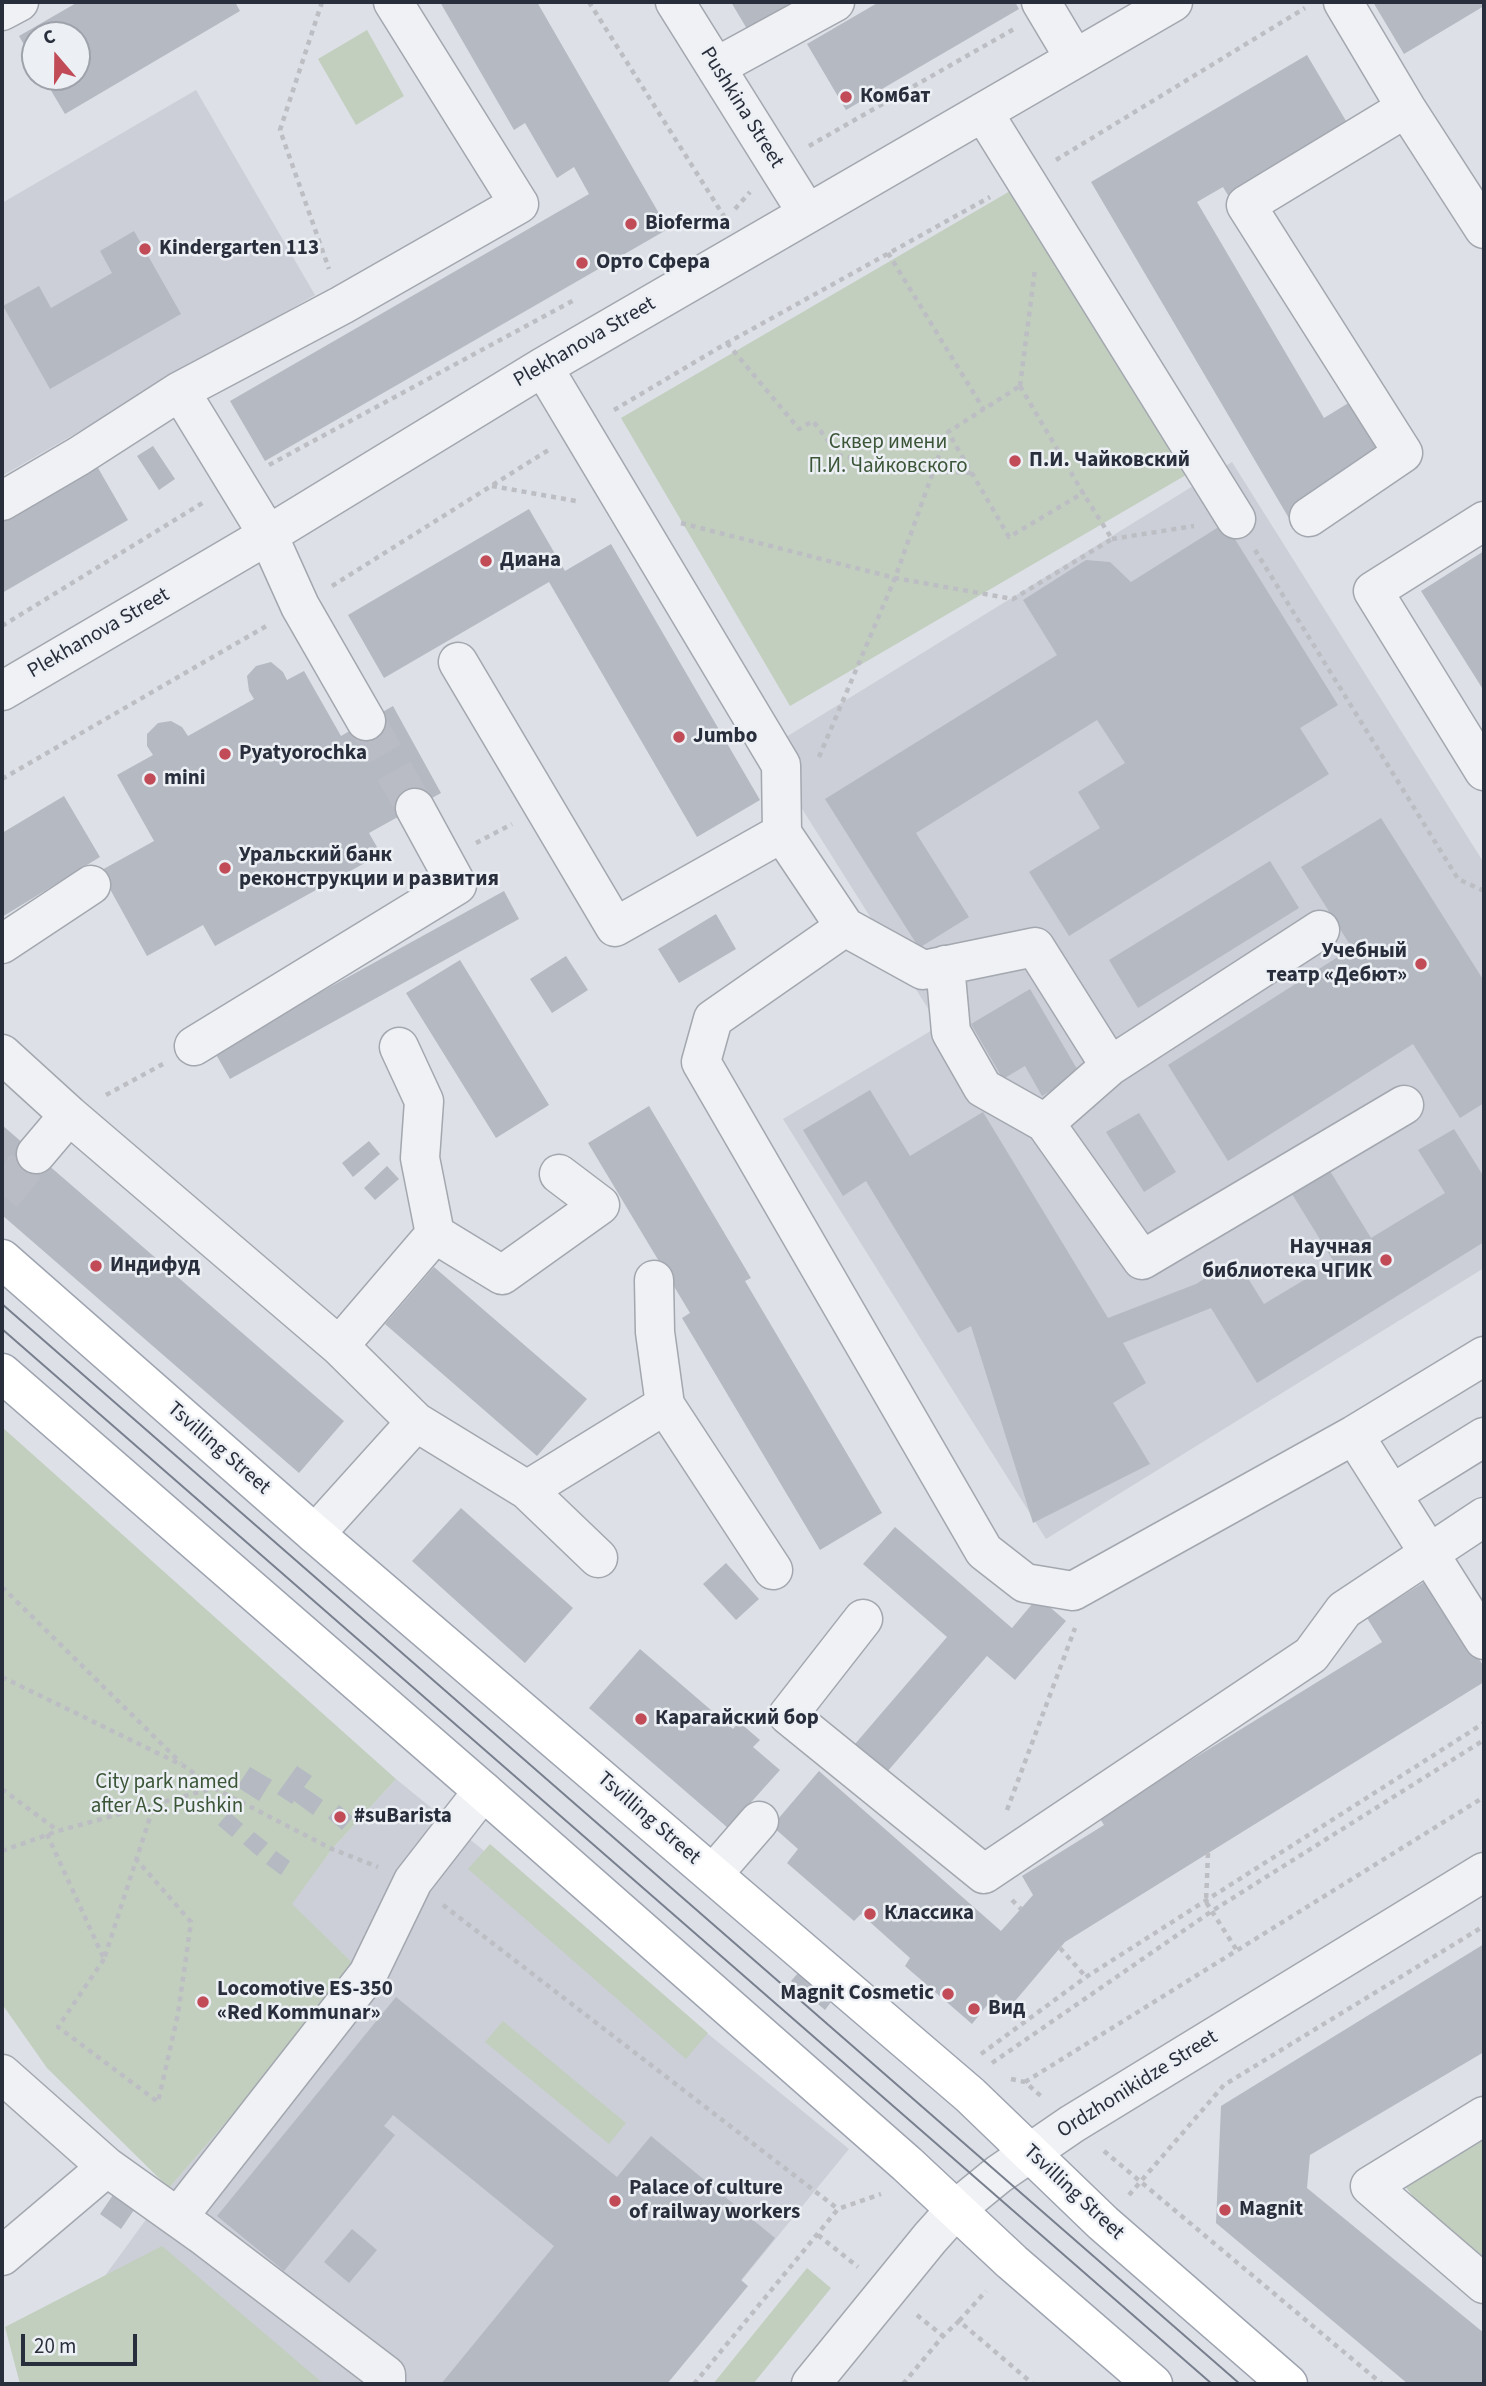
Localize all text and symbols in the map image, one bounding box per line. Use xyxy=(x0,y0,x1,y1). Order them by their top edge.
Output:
north arrow xyxy=(21,21,91,91)
text: С xyxy=(40,23,59,52)
street label: Pushkina Street xyxy=(694,43,788,173)
place label: Комбат xyxy=(860,84,931,110)
marker: Комбат xyxy=(838,89,854,105)
place label: Bioferma xyxy=(645,211,730,237)
marker: Bioferma xyxy=(623,216,639,232)
place label: Kindergarten 113 xyxy=(159,236,319,262)
marker: Kindergarten 113 xyxy=(137,241,153,257)
place label: Орто Сфера xyxy=(596,250,710,276)
marker: Орто Сфера xyxy=(574,255,590,271)
street label: Plekhanova Street xyxy=(510,292,660,394)
park label: Сквер имени П.И. Чайковского xyxy=(808,430,968,480)
place label: П.И. Чайковский xyxy=(1029,448,1190,474)
marker: П.И. Чайковский xyxy=(1007,453,1023,469)
place label: Диана xyxy=(500,548,561,574)
marker: Диана xyxy=(478,553,494,569)
street label: Plekhanova Street xyxy=(24,583,174,685)
place label: Jumbo xyxy=(693,724,757,750)
marker: Jumbo xyxy=(671,729,687,745)
place label: Pyatyorochka xyxy=(239,741,367,767)
marker: Pyatyorochka xyxy=(217,746,233,762)
place label: mini xyxy=(164,766,206,792)
marker: mini xyxy=(142,771,158,787)
place label: Уральский банк реконструкции и развития xyxy=(239,843,499,893)
marker: Уральский банк реконструкции и развития xyxy=(217,860,233,876)
place label: Учебный театр «Дебют» xyxy=(1266,939,1407,989)
marker: Учебный театр «Дебют» xyxy=(1413,956,1429,972)
place label: Научная библиотека ЧГИК xyxy=(1202,1235,1372,1285)
marker: Научная библиотека ЧГИК xyxy=(1378,1252,1394,1268)
place label: Индифуд xyxy=(110,1253,200,1279)
marker: Индифуд xyxy=(88,1258,104,1274)
street label: Tsvilling Street xyxy=(161,1397,275,1501)
place label: Карагайский бор xyxy=(655,1706,819,1732)
marker: Карагайский бор xyxy=(633,1711,649,1727)
street label: Tsvilling Street xyxy=(591,1767,705,1871)
park label: City park named after A.S. Pushkin xyxy=(91,1770,243,1820)
place label: #suBarista xyxy=(354,1804,452,1830)
marker: #suBarista xyxy=(332,1809,348,1825)
place label: Классика xyxy=(884,1901,974,1927)
marker: Классика xyxy=(862,1906,878,1922)
place label: Locomotive ES-350 «Red Kommunar» xyxy=(217,1977,393,2027)
place label: Magnit Cosmetic xyxy=(780,1981,934,2007)
marker: Magnit Cosmetic xyxy=(940,1986,956,2002)
marker: Locomotive ES-350 «Red Kommunar» xyxy=(195,1994,211,2010)
place label: Вид xyxy=(988,1996,1025,2022)
marker: Вид xyxy=(966,2001,982,2017)
street label: Ordzhonikidze Street xyxy=(1053,2026,1223,2144)
street label: Tsvilling Street xyxy=(1017,2140,1129,2246)
place label: Palace of culture of railway workers xyxy=(629,2176,800,2226)
marker: Palace of culture of railway workers xyxy=(607,2193,623,2209)
place label: Magnit xyxy=(1239,2197,1303,2223)
marker: Magnit xyxy=(1217,2202,1233,2218)
scale bar xyxy=(24,2320,140,2364)
text: 20 m xyxy=(34,2331,76,2361)

